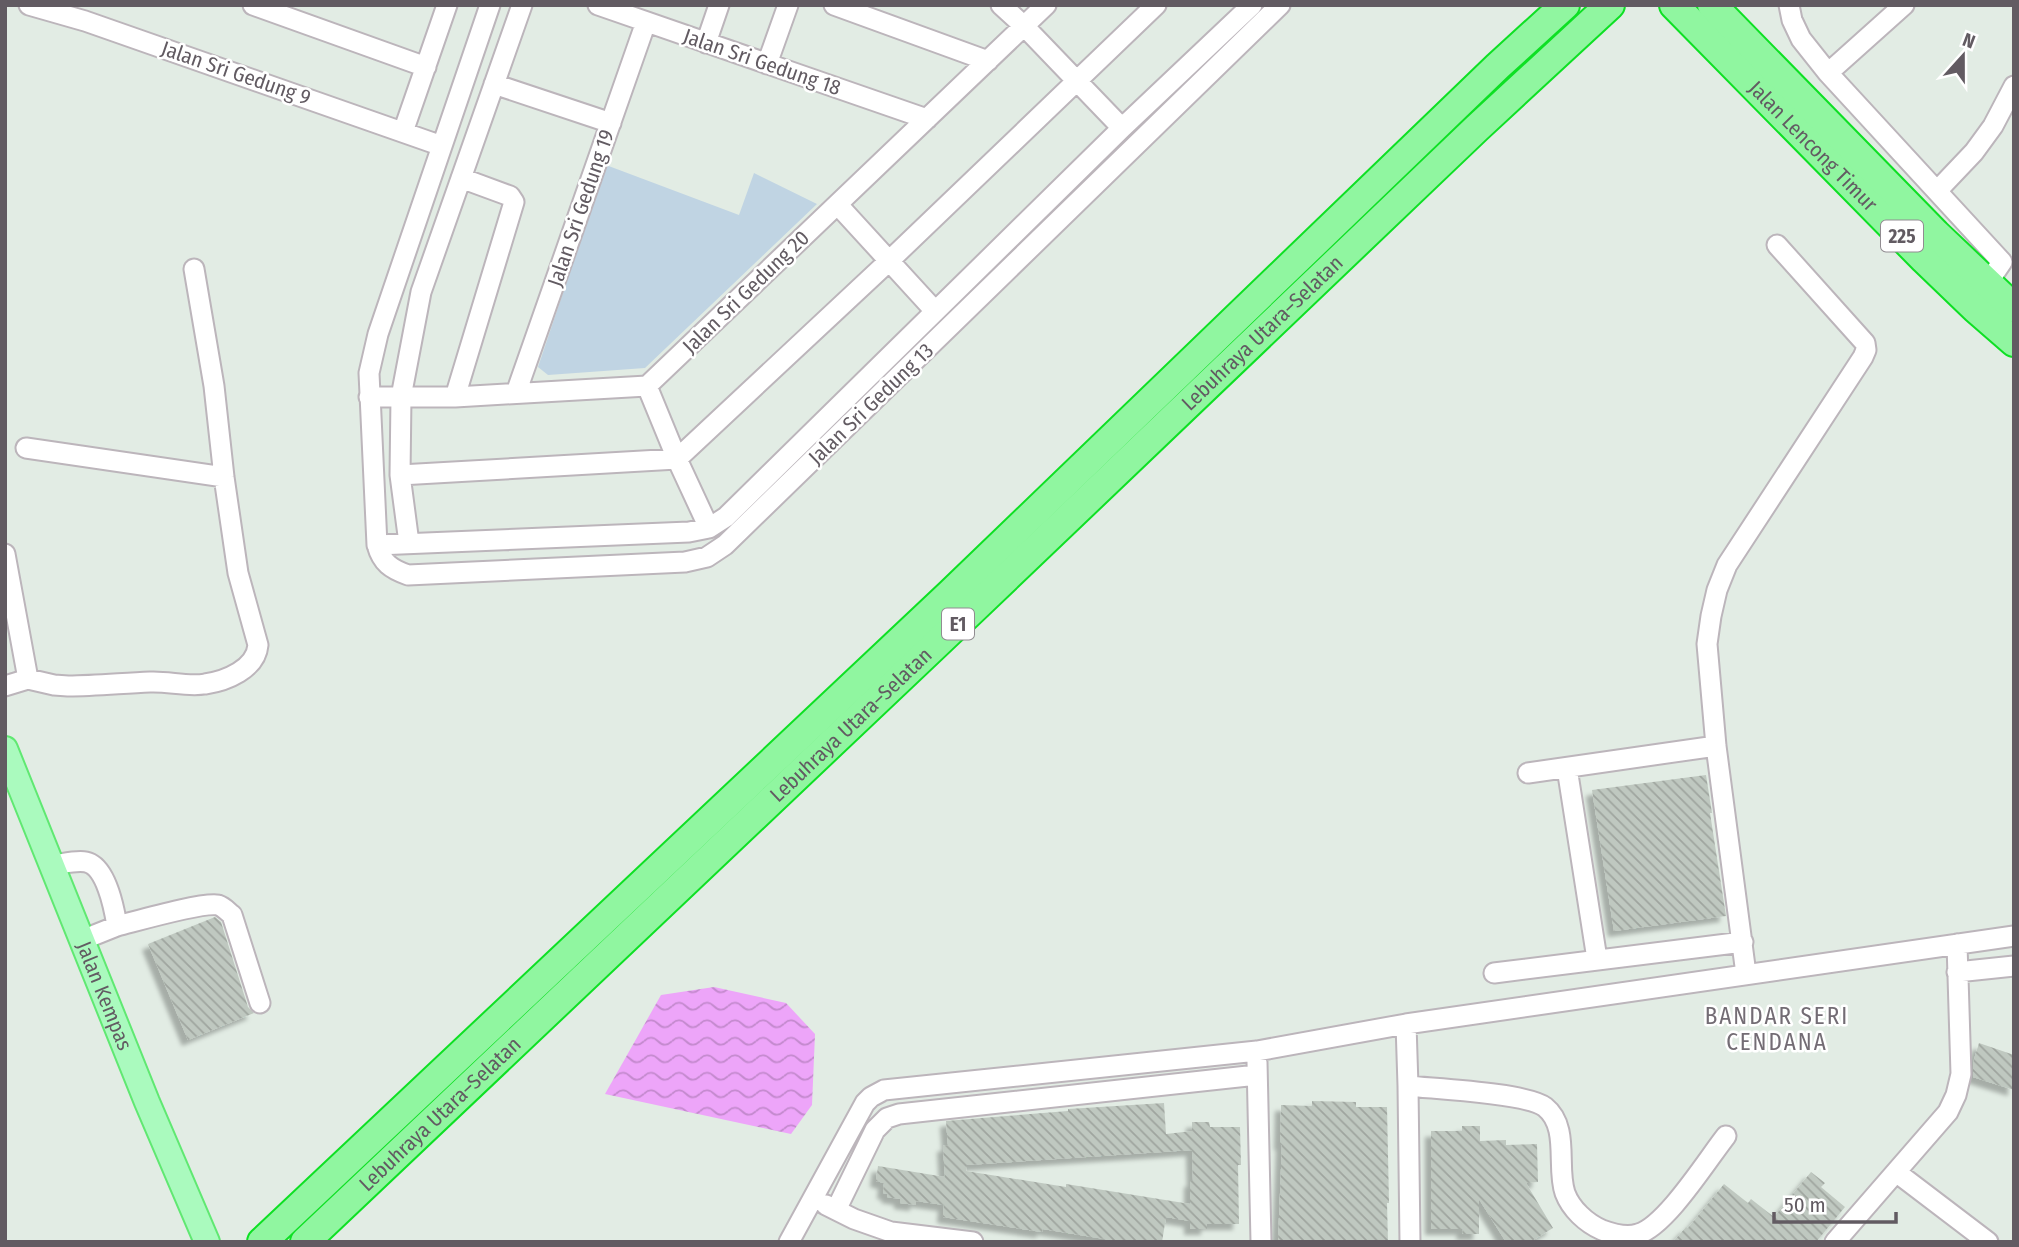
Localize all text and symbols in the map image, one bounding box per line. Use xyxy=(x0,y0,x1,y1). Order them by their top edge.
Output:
north arrow xyxy=(1928,21,1998,91)
street label: Jalan Sri Gedung 18 xyxy=(680,23,844,101)
text: N xyxy=(1959,28,1978,53)
street label: Jalan Sri Gedung 9 xyxy=(158,35,314,111)
street label: Jalan Lencong Timur xyxy=(1743,75,1883,217)
street label: Jalan Sri Gedung 19 xyxy=(542,126,620,290)
road number: 225 xyxy=(1881,220,1923,252)
street label: Jalan Sri Gedung 20 xyxy=(677,225,815,359)
street label: Lebuhraya Utara–Selatan xyxy=(1176,250,1348,416)
street label: Jalan Sri Gedung 13 xyxy=(803,338,939,470)
road number: E1 xyxy=(942,608,974,639)
street label: Lebuhraya Utara–Selatan xyxy=(765,642,937,808)
street label: Jalan Kempas xyxy=(71,938,138,1054)
district label: BANDAR SERI CENDANA xyxy=(1705,1002,1849,1056)
street label: Lebuhraya Utara–Selatan xyxy=(354,1031,526,1197)
scale bar xyxy=(1774,1180,1896,1224)
text: 50 m xyxy=(1784,1192,1826,1218)

